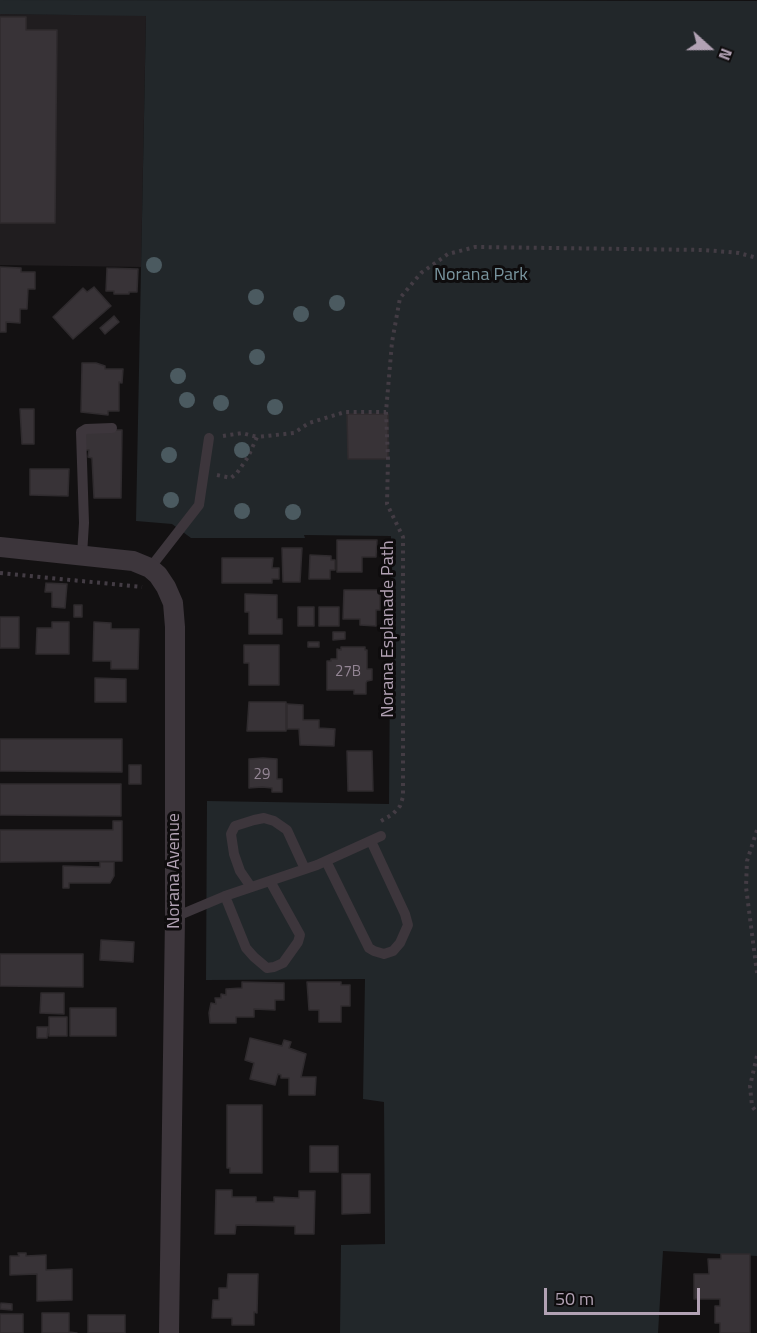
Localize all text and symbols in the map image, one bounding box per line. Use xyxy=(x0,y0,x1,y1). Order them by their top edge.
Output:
north arrow xyxy=(679,18,739,78)
text: N xyxy=(713,45,739,64)
park label: Norana Park xyxy=(434,265,528,287)
street label: Norana Esplanade Path xyxy=(378,540,400,718)
house number: 27B xyxy=(335,663,361,681)
house number: 29 xyxy=(254,766,270,784)
street label: Norana Avenue xyxy=(164,813,186,929)
scale bar xyxy=(547,1276,703,1314)
text: 50 m xyxy=(555,1285,594,1312)

